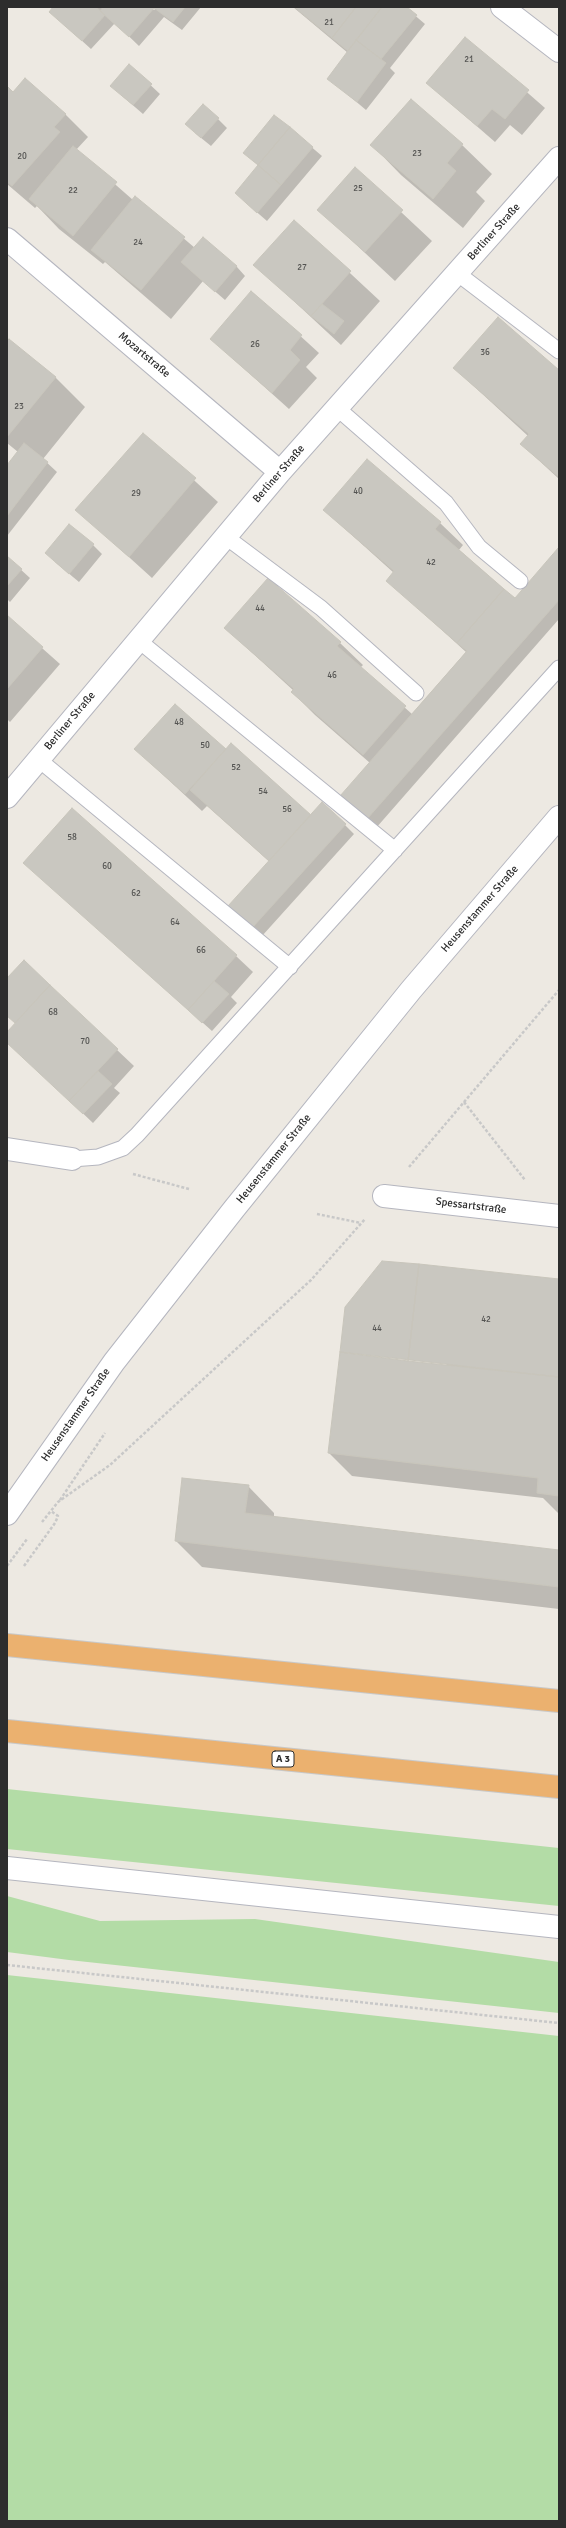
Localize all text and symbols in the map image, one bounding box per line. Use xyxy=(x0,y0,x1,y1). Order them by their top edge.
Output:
house number: 21 xyxy=(324,18,334,28)
house number: 21 xyxy=(464,55,474,65)
house number: 23 xyxy=(412,149,422,159)
house number: 20 xyxy=(17,152,27,162)
house number: 25 xyxy=(353,184,363,194)
house number: 22 xyxy=(68,186,78,196)
street label: Berliner Straße xyxy=(465,201,523,263)
house number: 24 xyxy=(133,238,143,248)
house number: 27 xyxy=(297,263,307,273)
street label: Mozartstraße xyxy=(115,329,173,381)
house number: 26 xyxy=(250,340,260,350)
house number: 36 xyxy=(480,348,490,358)
house number: 23 xyxy=(14,402,24,412)
street label: Berliner Straße xyxy=(250,442,308,506)
house number: 40 xyxy=(353,487,363,497)
house number: 29 xyxy=(131,489,141,499)
house number: 42 xyxy=(426,558,436,568)
house number: 44 xyxy=(255,604,265,614)
house number: 46 xyxy=(327,671,337,681)
street label: Berliner Straße xyxy=(42,689,98,753)
house number: 48 xyxy=(174,718,184,728)
house number: 50 xyxy=(200,741,210,751)
house number: 52 xyxy=(231,763,241,773)
house number: 54 xyxy=(258,787,268,797)
house number: 56 xyxy=(282,805,292,815)
house number: 58 xyxy=(67,833,77,843)
house number: 60 xyxy=(102,862,112,872)
street label: Heusenstammer Straße xyxy=(439,863,521,955)
house number: 62 xyxy=(131,889,141,899)
house number: 64 xyxy=(170,918,180,928)
house number: 66 xyxy=(196,946,206,956)
house number: 68 xyxy=(48,1008,58,1018)
house number: 70 xyxy=(80,1037,90,1047)
street label: Heusenstammer Straße xyxy=(234,1112,314,1206)
street label: Spessartstraße xyxy=(435,1195,507,1217)
house number: 42 xyxy=(481,1315,491,1325)
house number: 44 xyxy=(372,1324,382,1334)
street label: Heusenstammer Straße xyxy=(39,1366,113,1464)
road number: A 3 xyxy=(272,1751,294,1767)

